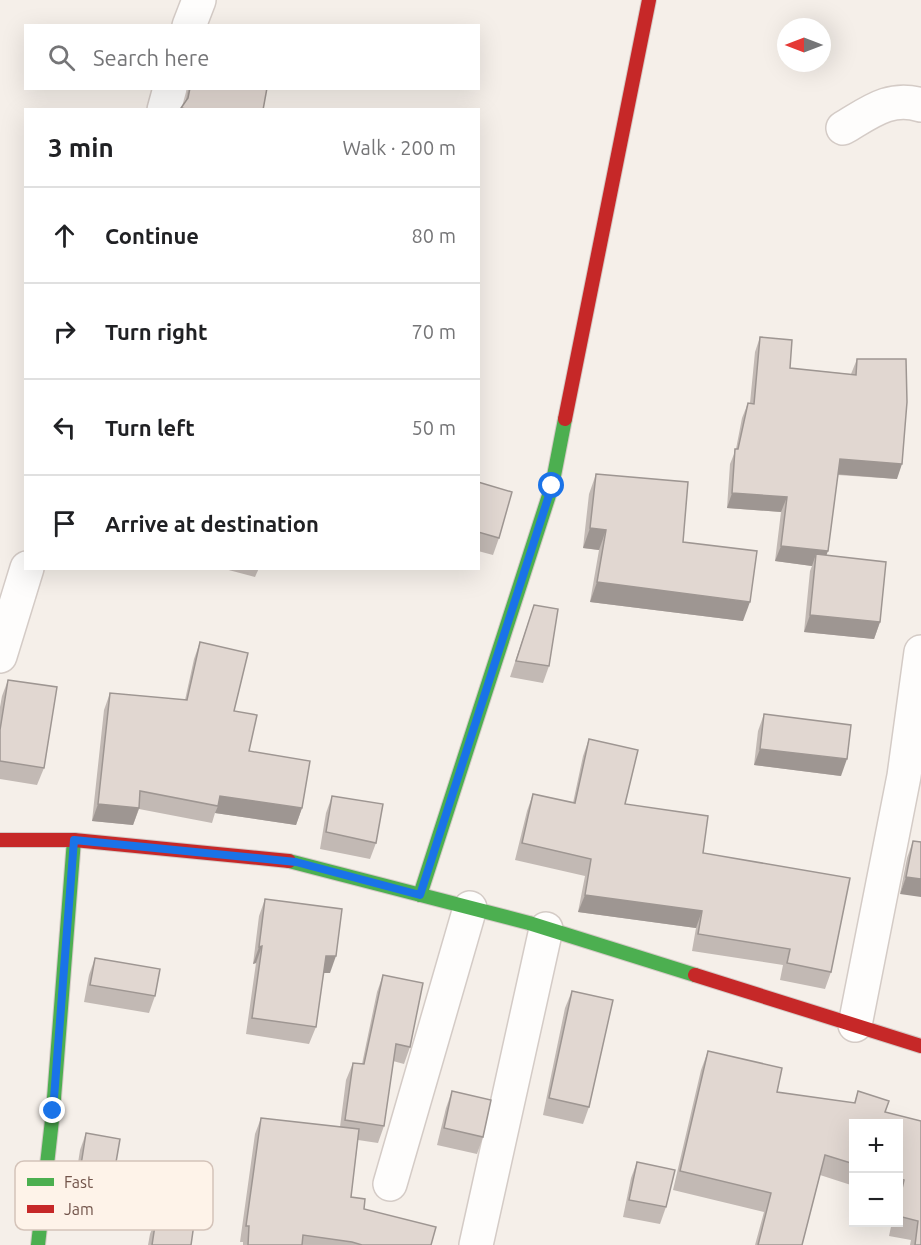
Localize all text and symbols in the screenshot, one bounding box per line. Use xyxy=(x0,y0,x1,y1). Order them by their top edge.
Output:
north arrow xyxy=(777,18,831,72)
search box xyxy=(24,24,480,90)
icon: search xyxy=(45,41,78,74)
text: Search here xyxy=(93,45,209,70)
text: 3 min xyxy=(48,133,114,162)
text: Walk · 200 m xyxy=(343,136,456,159)
icon: ahead xyxy=(48,219,81,252)
text: Continue xyxy=(105,223,199,248)
text: 80 m xyxy=(412,224,456,247)
icon: right xyxy=(48,315,81,348)
text: Turn right xyxy=(105,319,207,344)
text: 70 m xyxy=(412,320,456,343)
icon: left xyxy=(48,411,81,444)
text: Turn left xyxy=(105,415,195,440)
text: 50 m xyxy=(412,416,456,439)
route start xyxy=(538,472,564,498)
icon: arrive xyxy=(48,507,81,540)
text: Arrive at destination xyxy=(105,511,319,536)
route end xyxy=(39,1097,65,1123)
map controls xyxy=(849,1119,903,1227)
button: + xyxy=(849,1119,903,1173)
legend xyxy=(15,1161,213,1230)
text: Fast xyxy=(64,1173,94,1191)
button: − xyxy=(849,1173,903,1227)
text: Jam xyxy=(64,1200,94,1218)

